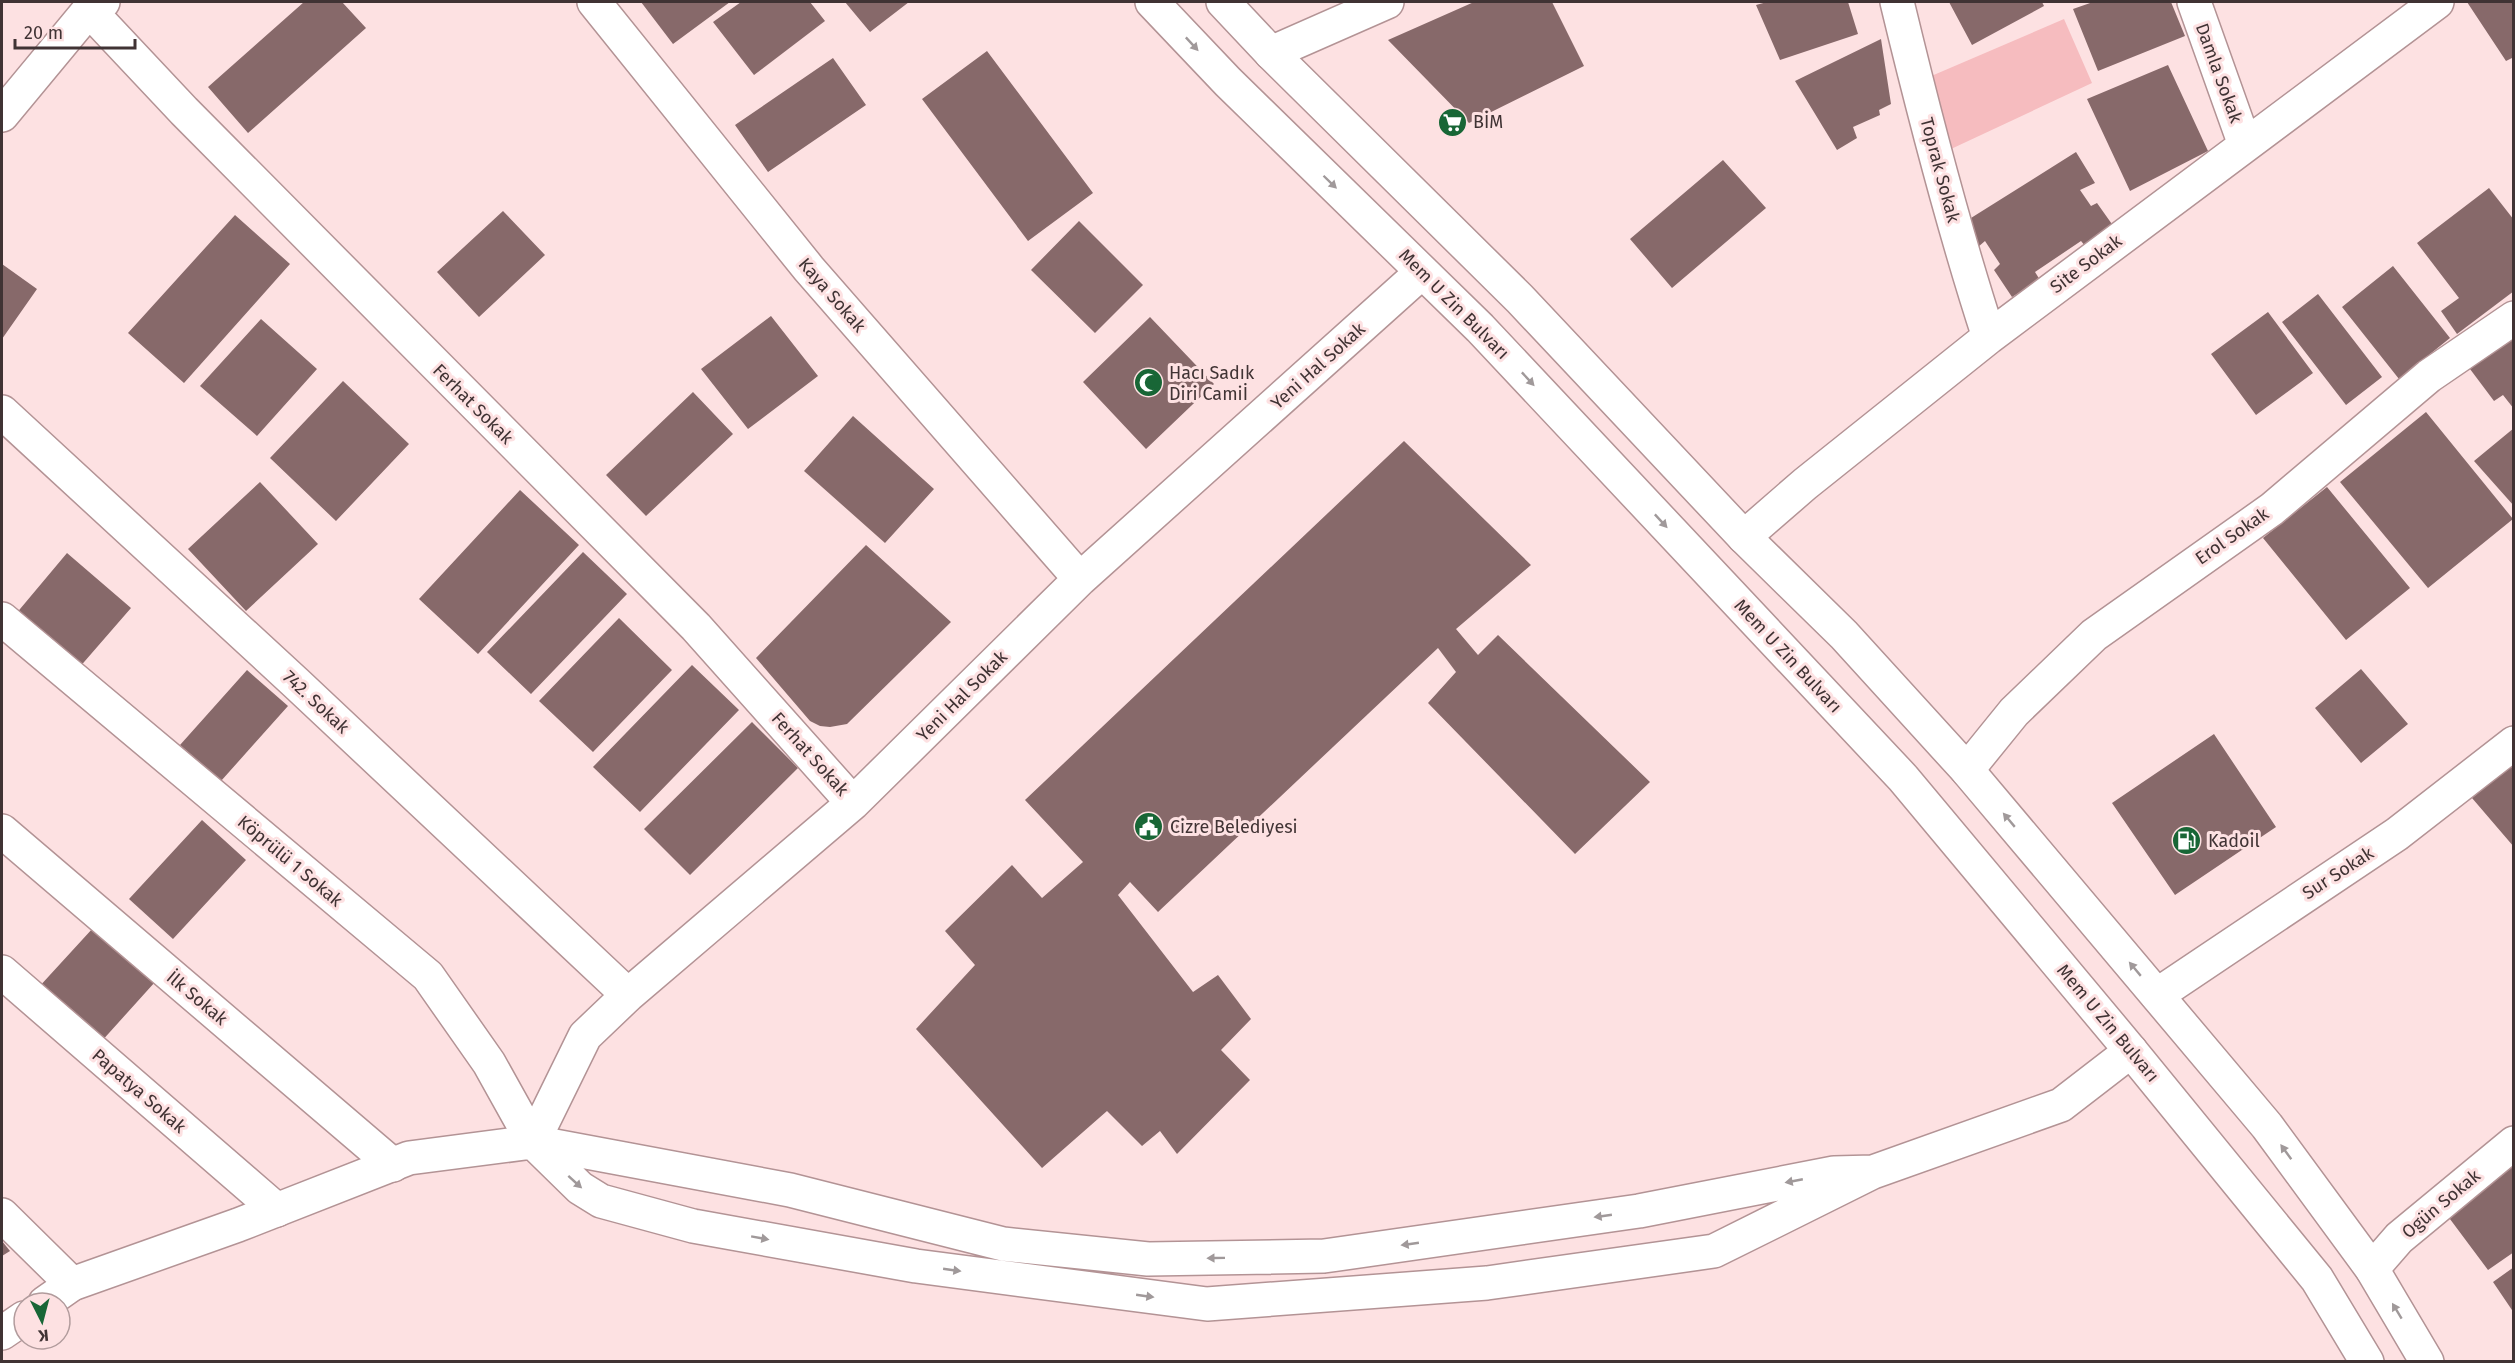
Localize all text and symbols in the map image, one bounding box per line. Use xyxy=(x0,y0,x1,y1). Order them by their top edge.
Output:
scale bar xyxy=(15,12,135,50)
street label: Damla Sokak xyxy=(2191,20,2248,127)
text: 20 m xyxy=(24,22,63,44)
one-way arrow xyxy=(1185,36,1198,51)
supermarket icon: BİM xyxy=(1436,106,1468,138)
place label: BİM xyxy=(1473,111,1503,133)
street label: Toprak Sokak xyxy=(1915,115,1965,226)
one-way arrow xyxy=(1322,174,1336,188)
street label: Site Sokak xyxy=(2046,229,2127,298)
street label: Mem U Zin Bulvarı xyxy=(1394,244,1514,364)
street label: Kaya Sokak xyxy=(794,253,871,337)
street label: Yeni Hal Sokak xyxy=(1266,317,1370,414)
street label: Ferhat Sokak xyxy=(428,359,518,449)
place label: Hacı Sadık Diri Camiİ xyxy=(1169,362,1255,405)
mosque icon: Hacı Sadık Diri Camiİ xyxy=(1132,367,1164,399)
one-way arrow xyxy=(1520,371,1534,385)
street label: Erol Sokak xyxy=(2191,502,2274,569)
one-way arrow xyxy=(1654,513,1668,528)
street label: Mem U Zin Bulvarı xyxy=(1730,595,1846,717)
street label: Yeni Hal Sokak xyxy=(912,646,1012,746)
street label: 742. Sokak xyxy=(278,666,354,739)
street label: Ferhat Sokak xyxy=(767,708,854,801)
street label: Köprülü 1 Sokak xyxy=(233,811,348,912)
public building icon: Cizre Belediyesi xyxy=(1133,811,1165,843)
one-way arrow xyxy=(2003,813,2016,828)
place label: Cizre Belediyesi xyxy=(1170,816,1298,838)
fuel station icon: Kadoil xyxy=(2171,825,2203,857)
place label: Kadoil xyxy=(2208,830,2260,852)
street label: Sur Sokak xyxy=(2298,841,2378,904)
street label: Mem U Zin Bulvarı xyxy=(2052,959,2164,1087)
one-way arrow xyxy=(2129,962,2142,977)
street label: İlk Sokak xyxy=(162,966,233,1030)
street label: Papatya Sokak xyxy=(87,1044,191,1138)
one-way arrow xyxy=(2280,1144,2292,1159)
street label: Ogün Sokak xyxy=(2397,1164,2485,1243)
one-way arrow xyxy=(567,1175,582,1188)
one-way arrow xyxy=(1785,1177,1804,1186)
one-way arrow xyxy=(1593,1212,1612,1221)
one-way arrow xyxy=(750,1234,769,1243)
one-way arrow xyxy=(1400,1239,1419,1248)
one-way arrow xyxy=(1206,1253,1225,1263)
one-way arrow xyxy=(942,1266,961,1275)
north arrow xyxy=(12,1291,72,1351)
one-way arrow xyxy=(1136,1291,1155,1301)
one-way arrow xyxy=(2392,1303,2403,1319)
text: K xyxy=(37,1325,50,1345)

